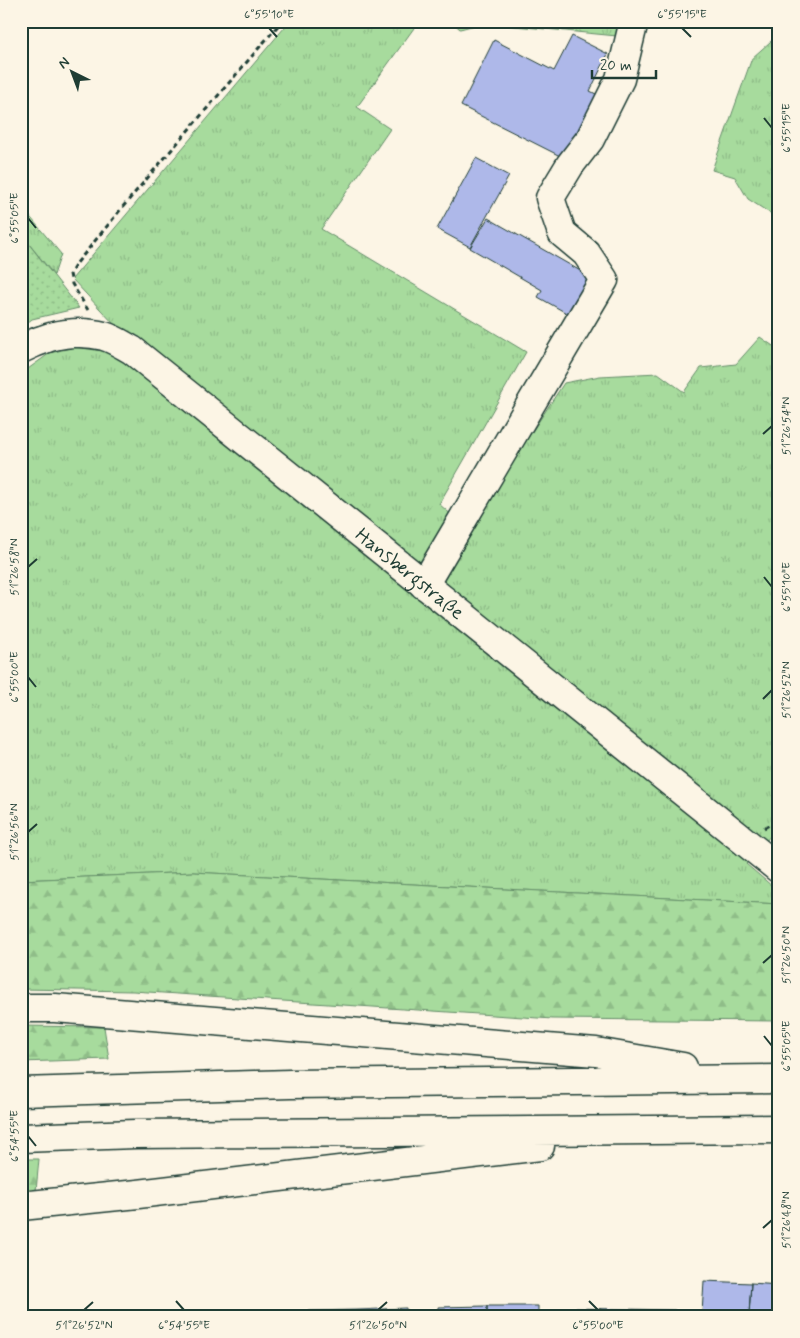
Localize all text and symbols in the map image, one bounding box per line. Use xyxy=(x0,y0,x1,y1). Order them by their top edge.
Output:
text: 6°55'10"E xyxy=(244,7,294,23)
text: 6°55'15"E xyxy=(657,7,707,23)
north arrow xyxy=(48,48,98,98)
scale bar xyxy=(592,48,656,80)
text: N xyxy=(54,53,73,73)
text: 20 m xyxy=(600,56,632,76)
text: 6°55'15"E xyxy=(779,103,795,153)
text: 6°55'05"E xyxy=(7,193,23,243)
text: 51°26'54"N xyxy=(779,397,795,455)
street label: Hansbergstraße xyxy=(349,522,470,627)
text: 51°26'58"N xyxy=(7,538,23,596)
text: 6°55'10"E xyxy=(779,562,795,612)
text: 6°55'00"E xyxy=(7,651,23,703)
text: 51°26'52"N xyxy=(779,661,795,719)
text: 51°26'56"N xyxy=(7,803,23,861)
text: 51°26'50"N xyxy=(779,926,795,984)
text: 6°55'05"E xyxy=(779,1021,795,1071)
text: 6°54'55"E xyxy=(7,1110,23,1162)
text: 51°26'48"N xyxy=(779,1191,795,1249)
text: 51°26'52"N xyxy=(55,1318,113,1334)
text: 6°54'55"E xyxy=(158,1318,210,1334)
text: 51°26'50"N xyxy=(349,1318,407,1334)
text: 6°55'00"E xyxy=(572,1318,624,1334)

